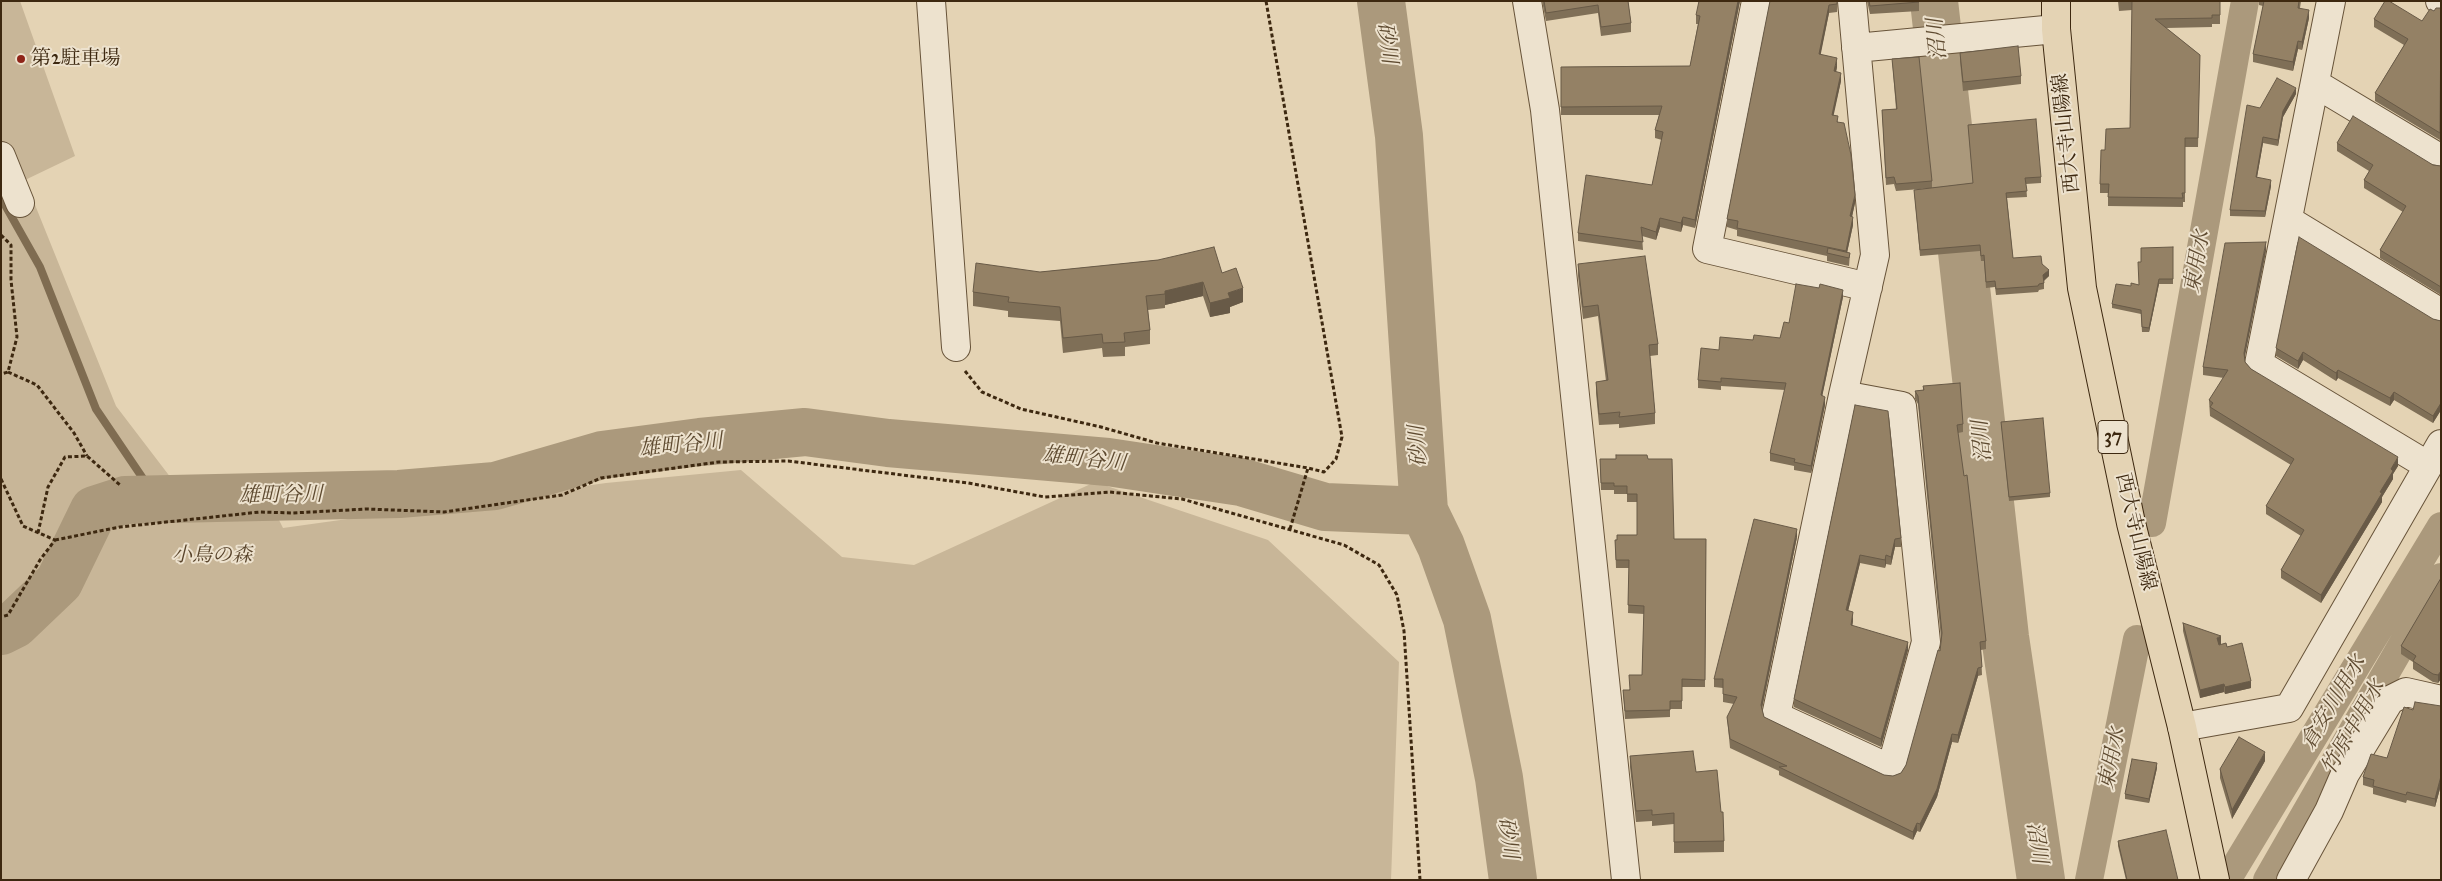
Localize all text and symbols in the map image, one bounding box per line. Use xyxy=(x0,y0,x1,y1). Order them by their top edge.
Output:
water label: 沼川 xyxy=(1923,17,1953,61)
water label: 砂川 xyxy=(1371,20,1401,66)
place label: 第2駐車場 xyxy=(31,47,121,71)
marker: 第2駐車場 xyxy=(15,53,27,65)
street label: 西大寺山陽線 xyxy=(2049,72,2085,194)
water label: 東用水 xyxy=(2180,229,2216,295)
water label: 沼川 xyxy=(1968,419,1998,463)
road number: 37 xyxy=(2098,421,2128,454)
water label: 砂川 xyxy=(1405,424,1433,468)
water label: 雄町谷川 xyxy=(638,429,724,463)
water label: 雄町谷川 xyxy=(1041,443,1127,477)
street label: 西大寺山陽線 xyxy=(2110,471,2160,593)
water label: 雄町谷川 xyxy=(239,483,323,509)
park label: 小鳥の森 xyxy=(172,544,252,568)
water label: 倉安川用水 xyxy=(2296,652,2372,754)
water label: 竹原中用水 xyxy=(2317,676,2391,780)
water label: 東用水 xyxy=(2095,726,2131,792)
water label: 砂川 xyxy=(1492,815,1522,861)
water label: 沼川 xyxy=(2020,820,2052,866)

